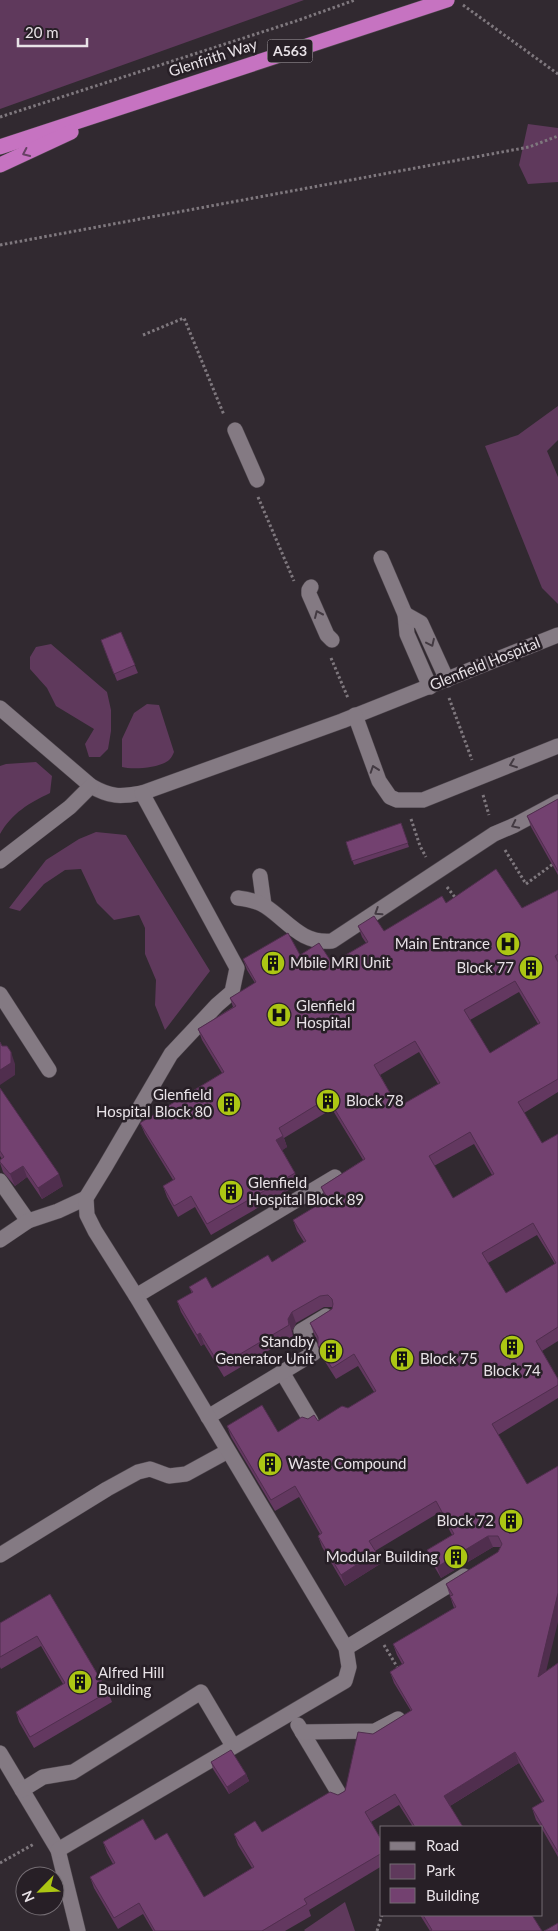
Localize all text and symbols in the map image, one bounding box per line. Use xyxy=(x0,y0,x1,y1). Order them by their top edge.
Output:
scale bar xyxy=(18,15,86,47)
text: 20 m xyxy=(25,23,59,41)
street label: Glenfrith Way xyxy=(166,34,259,80)
road number: A563 xyxy=(268,40,312,62)
one-way arrow xyxy=(22,146,31,157)
one-way arrow xyxy=(313,610,324,619)
street label: Glenfield Hospital xyxy=(427,633,542,693)
one-way arrow xyxy=(425,638,435,647)
one-way arrow xyxy=(509,758,517,768)
one-way arrow xyxy=(370,766,380,774)
one-way arrow xyxy=(511,819,520,829)
one-way arrow xyxy=(374,906,384,915)
hospital icon: Main Entrance xyxy=(495,931,521,957)
place label: Main Entrance xyxy=(395,934,490,952)
building icon: Mbile MRI Unit xyxy=(260,950,286,976)
place label: Mbile MRI Unit xyxy=(290,953,391,971)
building icon: Block 77 xyxy=(518,955,544,981)
place label: Block 77 xyxy=(456,958,514,976)
place label: Glenfield Hospital xyxy=(296,996,355,1031)
hospital icon: Glenfield Hospital xyxy=(266,1002,292,1028)
place label: Glenfield Hospital Block 80 xyxy=(96,1085,212,1120)
building icon: Block 78 xyxy=(315,1088,341,1114)
building icon: Glenfield Hospital Block 80 xyxy=(216,1091,242,1117)
place label: Block 78 xyxy=(346,1091,404,1109)
place label: Glenfield Hospital Block 89 xyxy=(248,1173,364,1208)
building icon: Glenfield Hospital Block 89 xyxy=(218,1179,244,1205)
place label: Standby Generator Unit xyxy=(215,1332,315,1367)
building icon: Block 74 xyxy=(499,1334,525,1360)
building icon: Standby Generator Unit xyxy=(318,1338,344,1364)
building icon: Block 75 xyxy=(389,1346,415,1372)
place label: Block 75 xyxy=(420,1349,478,1367)
place label: Block 74 xyxy=(483,1361,541,1379)
building icon: Waste Compound xyxy=(257,1451,283,1477)
place label: Waste Compound xyxy=(288,1454,407,1472)
building icon: Block 72 xyxy=(498,1508,524,1534)
place label: Block 72 xyxy=(436,1511,494,1529)
building icon: Modular Building xyxy=(443,1544,469,1570)
place label: Modular Building xyxy=(326,1547,438,1565)
place label: Alfred Hill Building xyxy=(98,1663,164,1698)
building icon: Alfred Hill Building xyxy=(67,1669,93,1695)
legend xyxy=(380,1826,543,1916)
text: Road xyxy=(426,1836,459,1854)
text: Park xyxy=(426,1861,456,1879)
north arrow xyxy=(15,1866,65,1916)
text: Building xyxy=(426,1886,479,1904)
text: N xyxy=(18,1888,38,1905)

